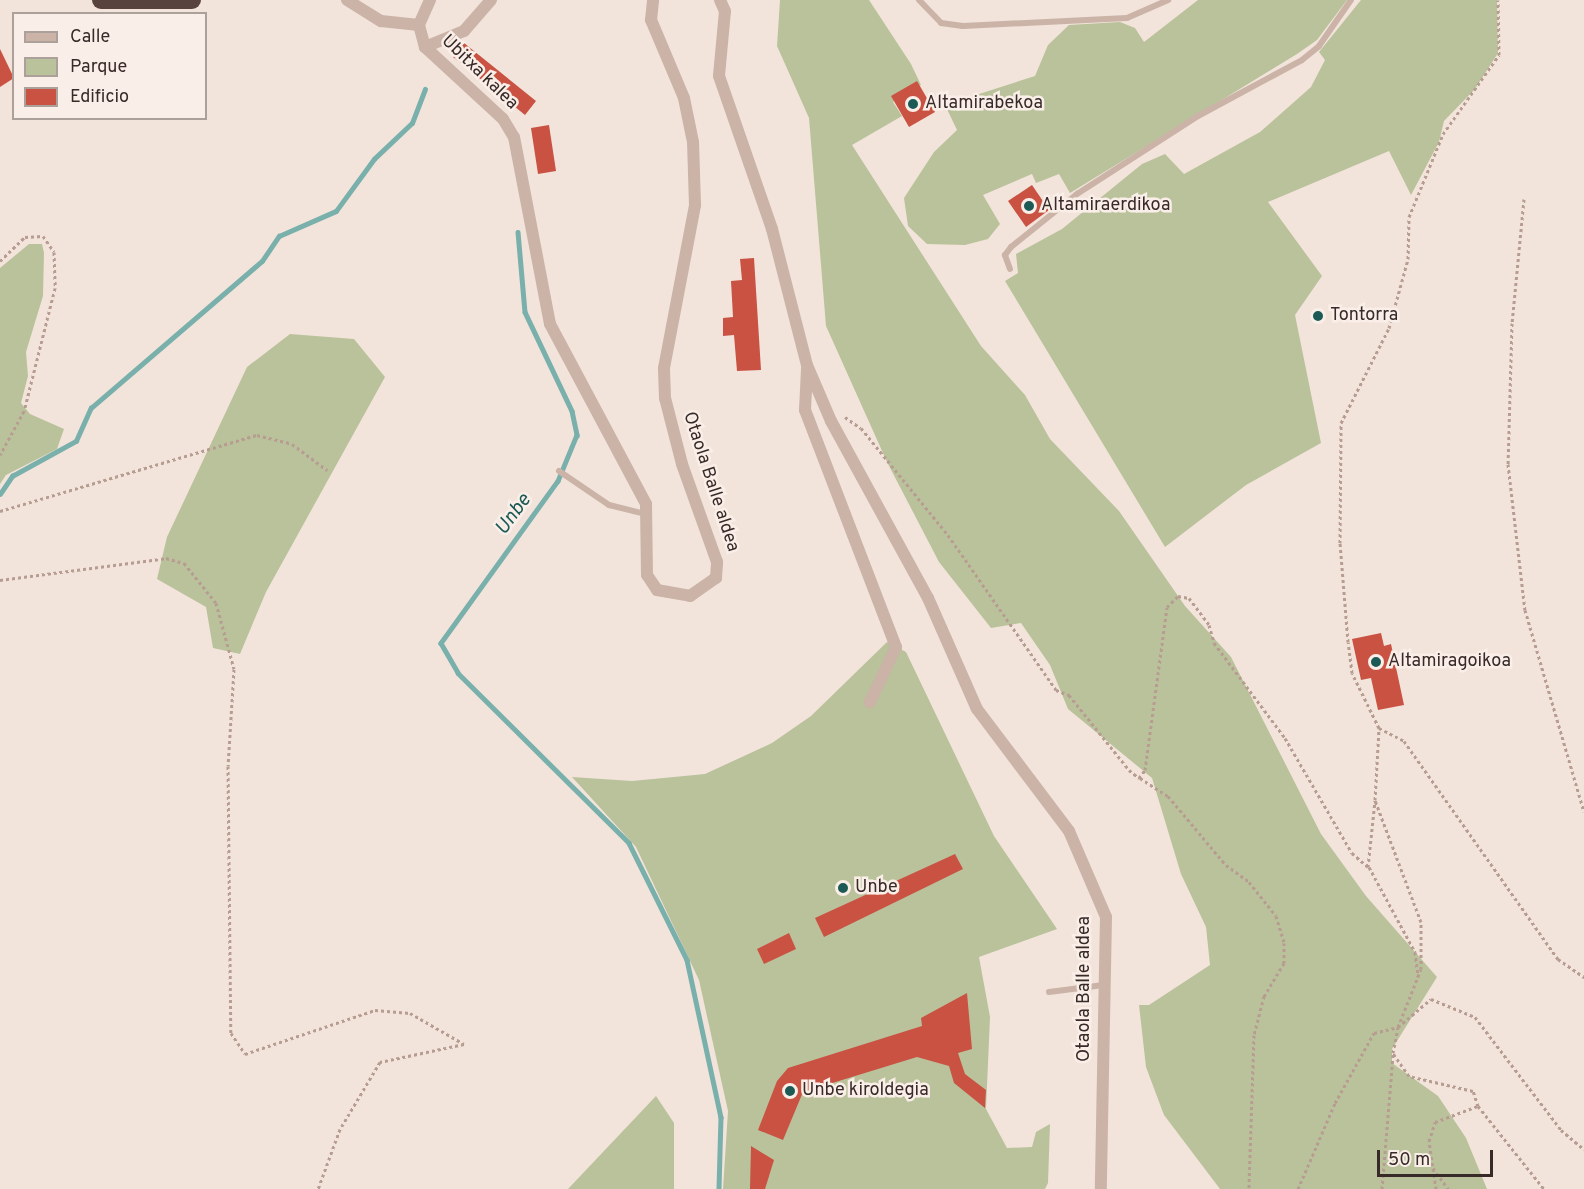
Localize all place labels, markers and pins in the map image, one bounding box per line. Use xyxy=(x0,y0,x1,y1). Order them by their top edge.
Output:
place label: Altamirabekoa xyxy=(925,93,1043,115)
marker: Altamirabekoa xyxy=(906,97,920,111)
place label: Altamiraerdikoa xyxy=(1041,195,1170,217)
marker: Altamiraerdikoa xyxy=(1022,199,1036,213)
place label: Tontorra xyxy=(1330,305,1398,327)
marker: Tontorra xyxy=(1311,309,1325,323)
place label: Altamiragoikoa xyxy=(1388,651,1511,673)
marker: Altamiragoikoa xyxy=(1369,655,1383,669)
place label: Unbe xyxy=(855,877,898,899)
marker: Unbe xyxy=(836,881,850,895)
place label: Unbe kiroldegia xyxy=(802,1080,929,1102)
marker: Unbe kiroldegia xyxy=(783,1084,797,1098)

